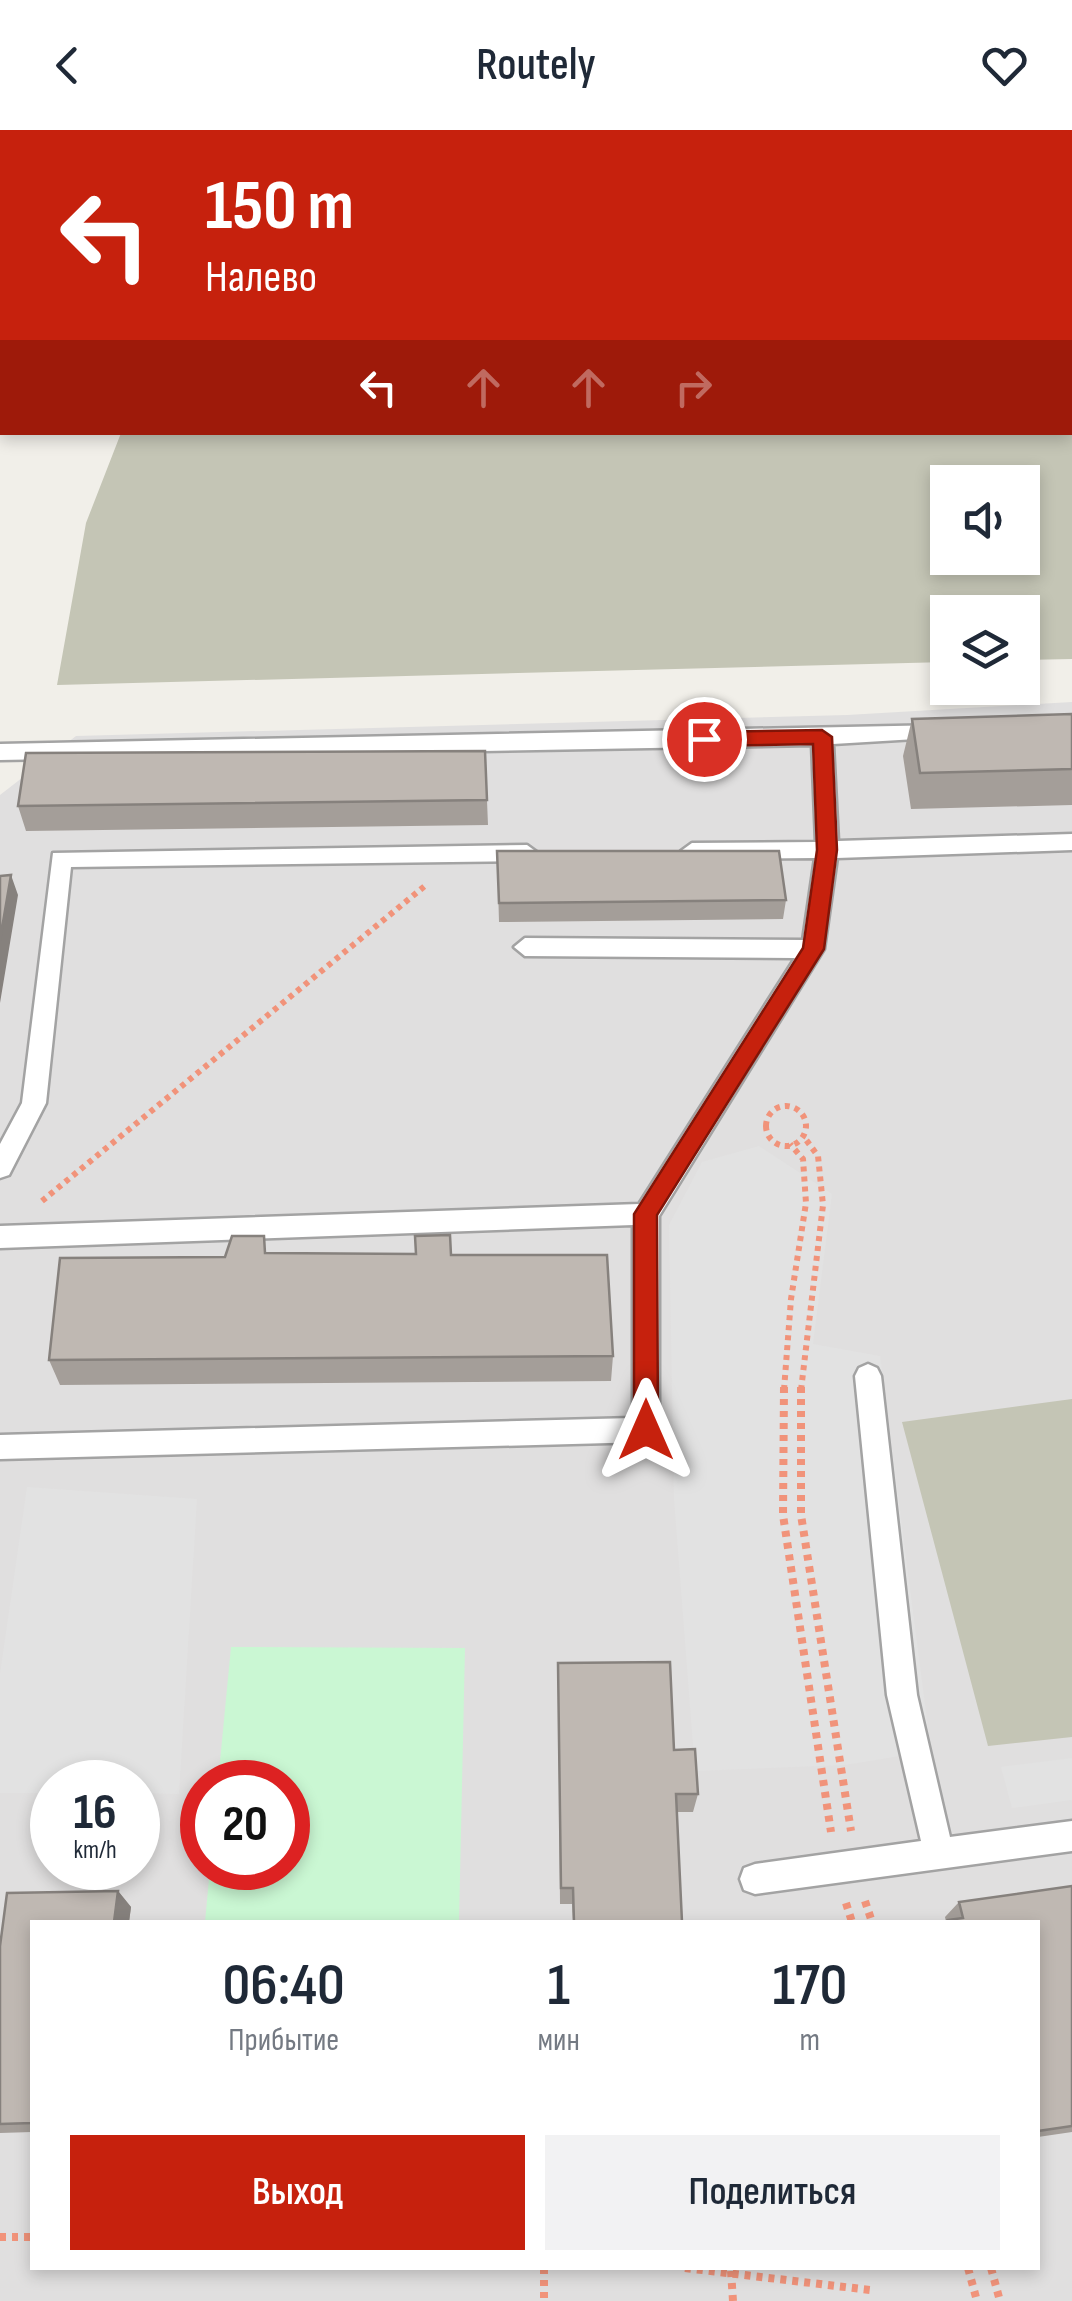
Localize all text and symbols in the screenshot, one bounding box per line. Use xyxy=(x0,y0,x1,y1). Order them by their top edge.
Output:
icon: back xyxy=(40,38,95,93)
text: Routely xyxy=(476,38,596,93)
icon: heart xyxy=(977,38,1032,93)
text: 150 m xyxy=(205,165,354,249)
icon: left xyxy=(40,170,170,300)
text: Налево xyxy=(205,250,317,305)
icon: left xyxy=(351,360,406,415)
icon: ahead xyxy=(456,360,511,415)
icon: ahead xyxy=(561,360,616,415)
icon: right xyxy=(666,360,721,415)
map controls xyxy=(930,465,1040,705)
button: sound xyxy=(930,465,1040,575)
button: layers xyxy=(930,595,1040,705)
pin xyxy=(662,697,747,782)
icon: arrive xyxy=(677,712,732,767)
position arrow xyxy=(594,1378,698,1482)
speed limit sign: 20 xyxy=(180,1760,310,1890)
text: 16 xyxy=(73,1783,117,1843)
text: km/h xyxy=(73,1835,117,1866)
text: 06:40 xyxy=(223,1950,345,2022)
text: 1 xyxy=(547,1950,570,2022)
text: 170 xyxy=(772,1950,847,2022)
text: Прибытие xyxy=(228,2021,339,2060)
text: мин xyxy=(537,2021,580,2060)
text: m xyxy=(800,2021,820,2060)
button: Выход xyxy=(70,2135,525,2250)
button: Поделиться xyxy=(545,2135,1000,2250)

